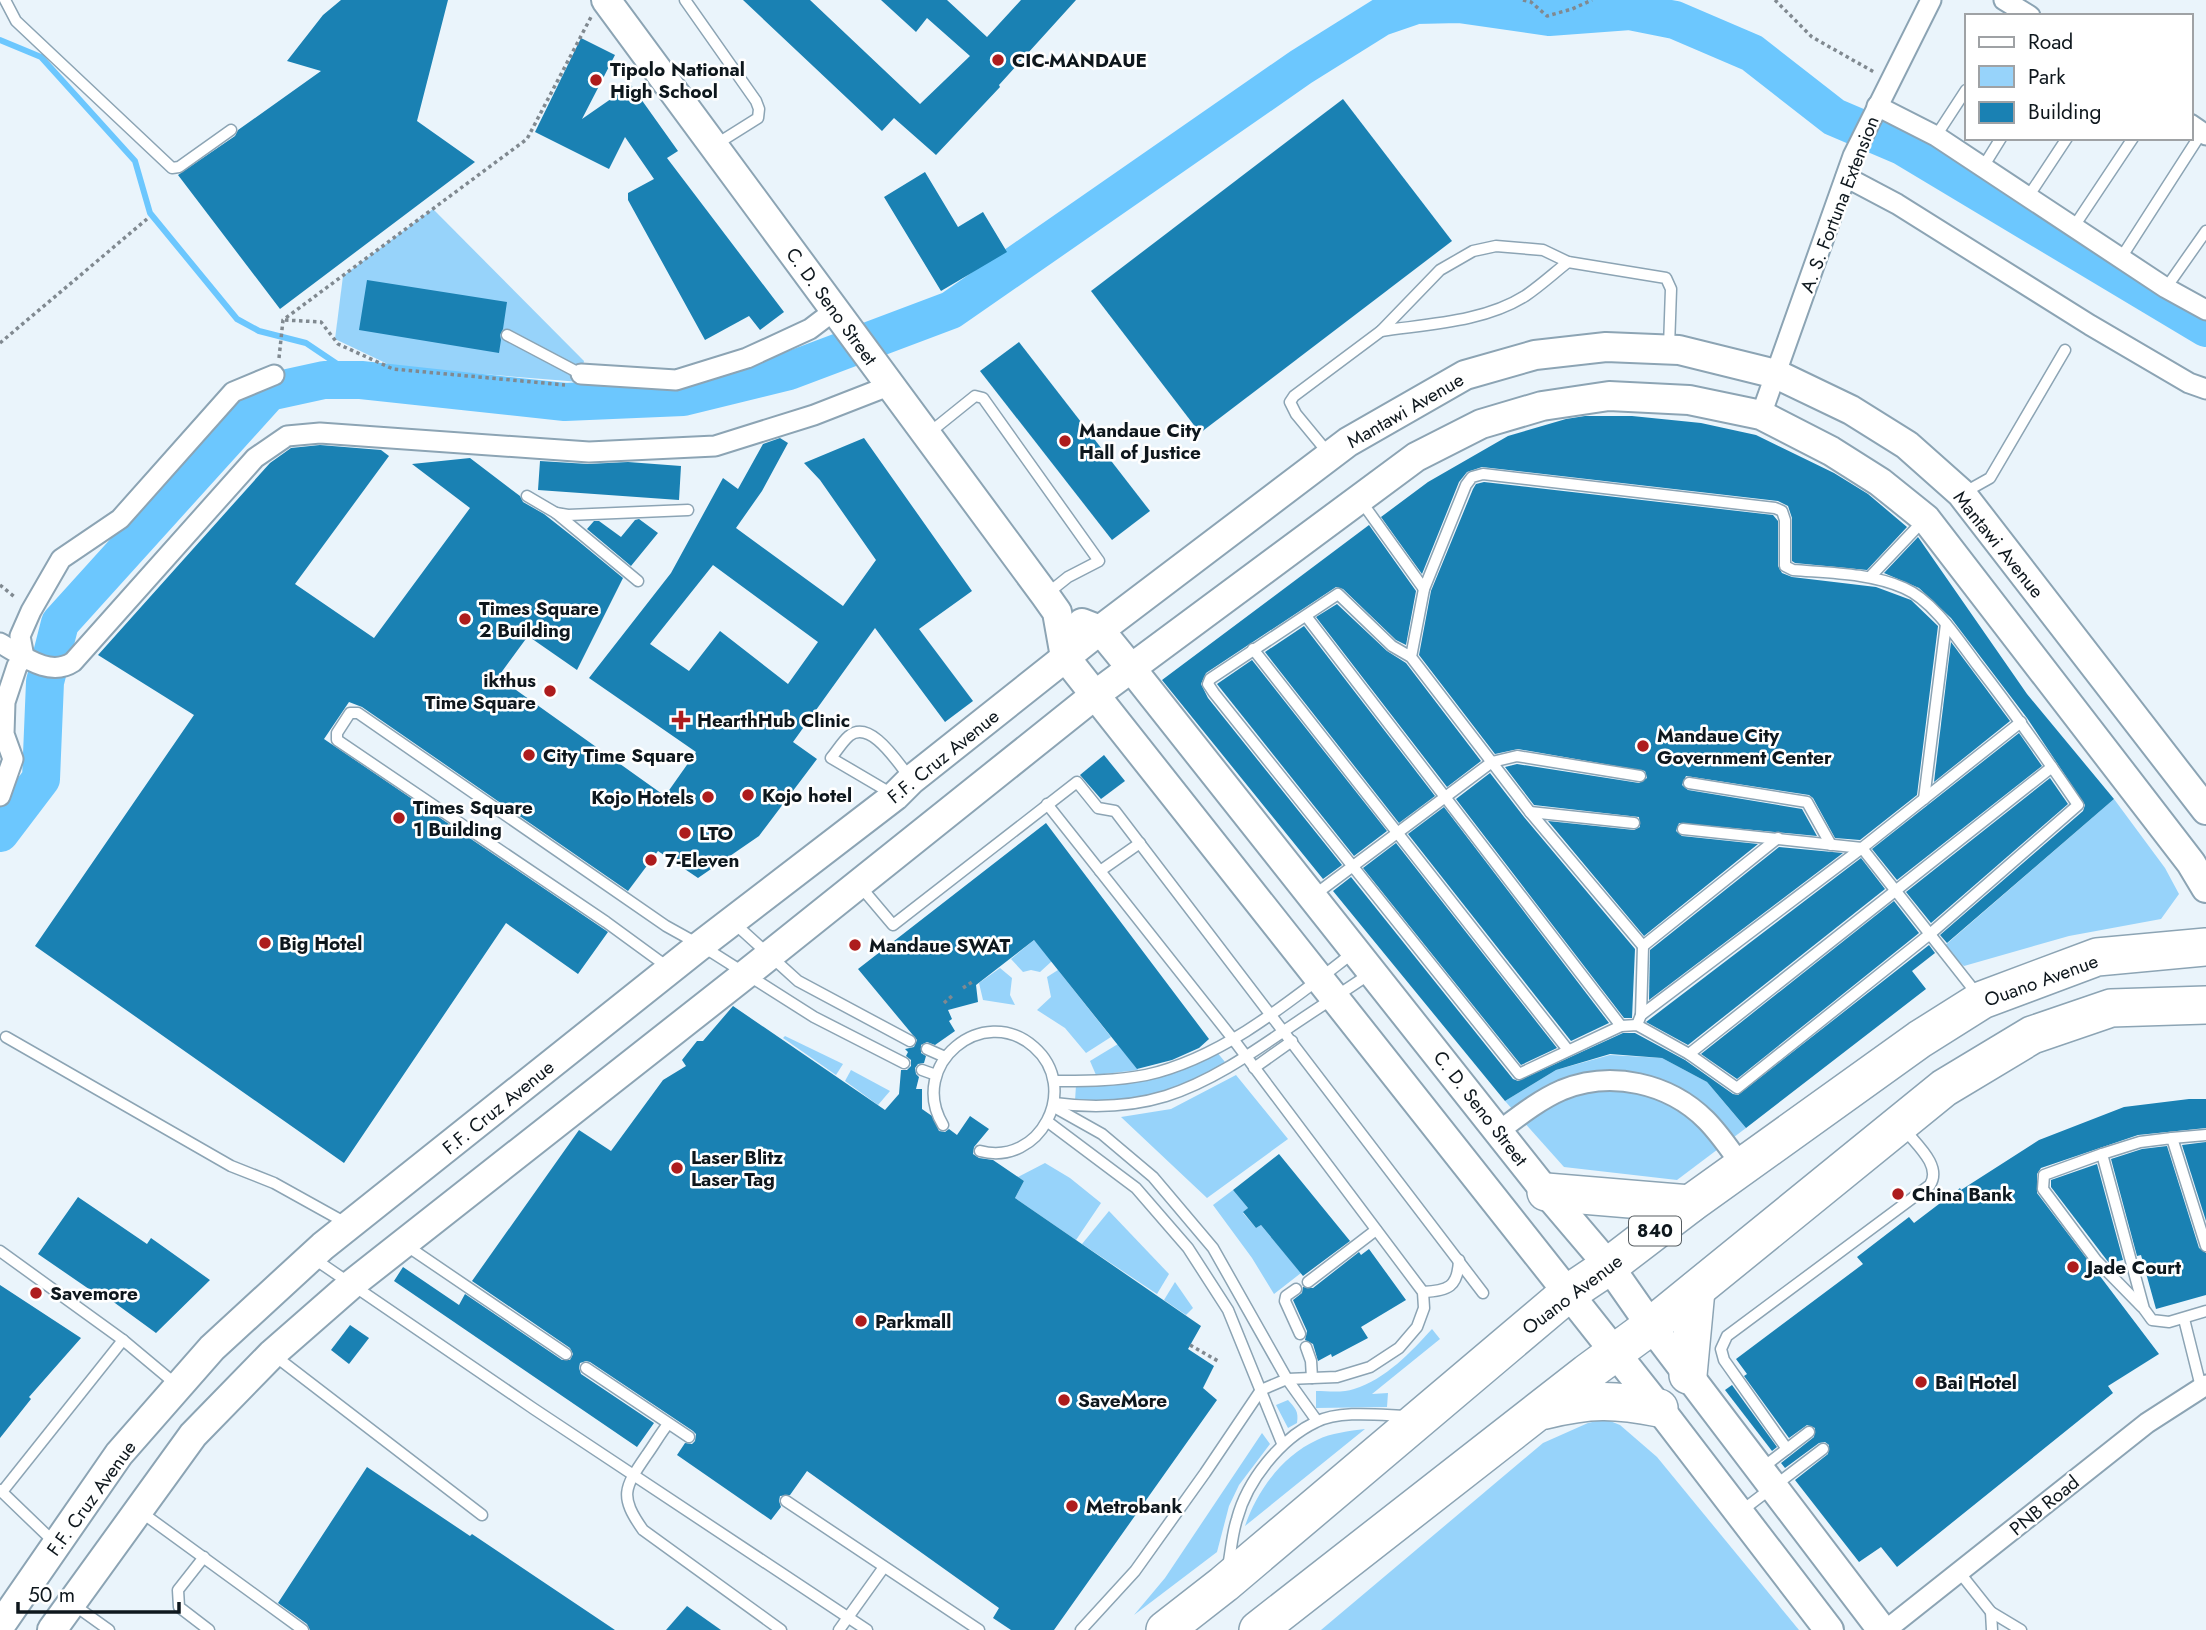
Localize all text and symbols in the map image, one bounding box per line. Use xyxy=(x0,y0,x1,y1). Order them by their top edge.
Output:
legend xyxy=(1965,14,2192,140)
text: Road xyxy=(2028,27,2073,57)
place label: CIC-MANDAUE xyxy=(1012,47,1147,74)
marker: CIC-MANDAUE xyxy=(990,52,1006,68)
place label: Tipolo National High School xyxy=(610,56,745,105)
text: Park xyxy=(2028,62,2066,92)
marker: Tipolo National High School xyxy=(588,72,604,88)
text: Building xyxy=(2028,97,2101,127)
street label: A. S. Fortuna Extension xyxy=(1793,112,1886,296)
street label: C. D. Seno Street xyxy=(780,242,884,371)
street label: Mantawi Avenue xyxy=(1342,366,1469,455)
place label: Mandaue City Hall of Justice xyxy=(1079,417,1202,466)
marker: Mandaue City Hall of Justice xyxy=(1057,433,1073,449)
street label: Mantawi Avenue xyxy=(1947,485,2050,604)
place label: Times Square 2 Building xyxy=(479,595,599,644)
marker: Times Square 2 Building xyxy=(457,611,473,627)
place label: ikthus Time Square xyxy=(425,667,536,716)
marker: ikthus Time Square xyxy=(542,683,558,699)
street label: F.F. Cruz Avenue xyxy=(882,703,1005,810)
place label: HearthHub Clinic xyxy=(697,707,850,734)
marker: HearthHub Clinic xyxy=(671,710,691,730)
place label: Mandaue City Government Center xyxy=(1657,722,1832,771)
marker: Mandaue City Government Center xyxy=(1635,738,1651,754)
place label: City Time Square xyxy=(543,742,695,769)
marker: City Time Square xyxy=(521,747,537,763)
place label: Kojo hotel xyxy=(762,782,852,809)
place label: Kojo Hotels xyxy=(591,784,694,811)
marker: Kojo hotel xyxy=(740,787,756,803)
marker: Kojo Hotels xyxy=(700,789,716,805)
place label: Times Square 1 Building xyxy=(413,794,533,843)
marker: Times Square 1 Building xyxy=(391,810,407,826)
place label: LTO xyxy=(699,820,733,847)
marker: LTO xyxy=(677,825,693,841)
place label: 7-Eleven xyxy=(665,847,739,874)
marker: 7-Eleven xyxy=(643,852,659,868)
place label: Big Hotel xyxy=(279,930,362,957)
place label: Mandaue SWAT xyxy=(869,932,1010,959)
marker: Big Hotel xyxy=(257,935,273,951)
marker: Mandaue SWAT xyxy=(847,937,863,953)
street label: Ouano Avenue xyxy=(1980,947,2102,1014)
street label: C. D. Seno Street xyxy=(1427,1045,1534,1172)
street label: F.F. Cruz Avenue xyxy=(437,1054,560,1161)
place label: Laser Blitz Laser Tag xyxy=(691,1144,783,1193)
marker: Laser Blitz Laser Tag xyxy=(669,1160,685,1176)
place label: China Bank xyxy=(1912,1181,2013,1208)
marker: China Bank xyxy=(1890,1186,1906,1202)
road number: 840 xyxy=(1629,1216,1681,1246)
street label: Ouano Avenue xyxy=(1517,1248,1628,1341)
place label: Jade Court xyxy=(2083,1254,2181,1281)
marker: Jade Court xyxy=(2065,1259,2081,1275)
place label: Savemore xyxy=(50,1280,138,1307)
marker: Savemore xyxy=(28,1285,44,1301)
place label: Parkmall xyxy=(875,1308,951,1335)
marker: Parkmall xyxy=(853,1313,869,1329)
place label: Bai Hotel xyxy=(1935,1369,2017,1396)
marker: Bai Hotel xyxy=(1913,1374,1929,1390)
place label: SaveMore xyxy=(1078,1387,1167,1414)
marker: SaveMore xyxy=(1056,1392,1072,1408)
street label: F.F. Cruz Avenue xyxy=(40,1435,143,1561)
street label: PNB Road xyxy=(2004,1469,2085,1542)
place label: Metrobank xyxy=(1086,1493,1182,1520)
marker: Metrobank xyxy=(1064,1498,1080,1514)
scale bar xyxy=(18,1570,178,1614)
text: 50 m xyxy=(28,1580,75,1610)

